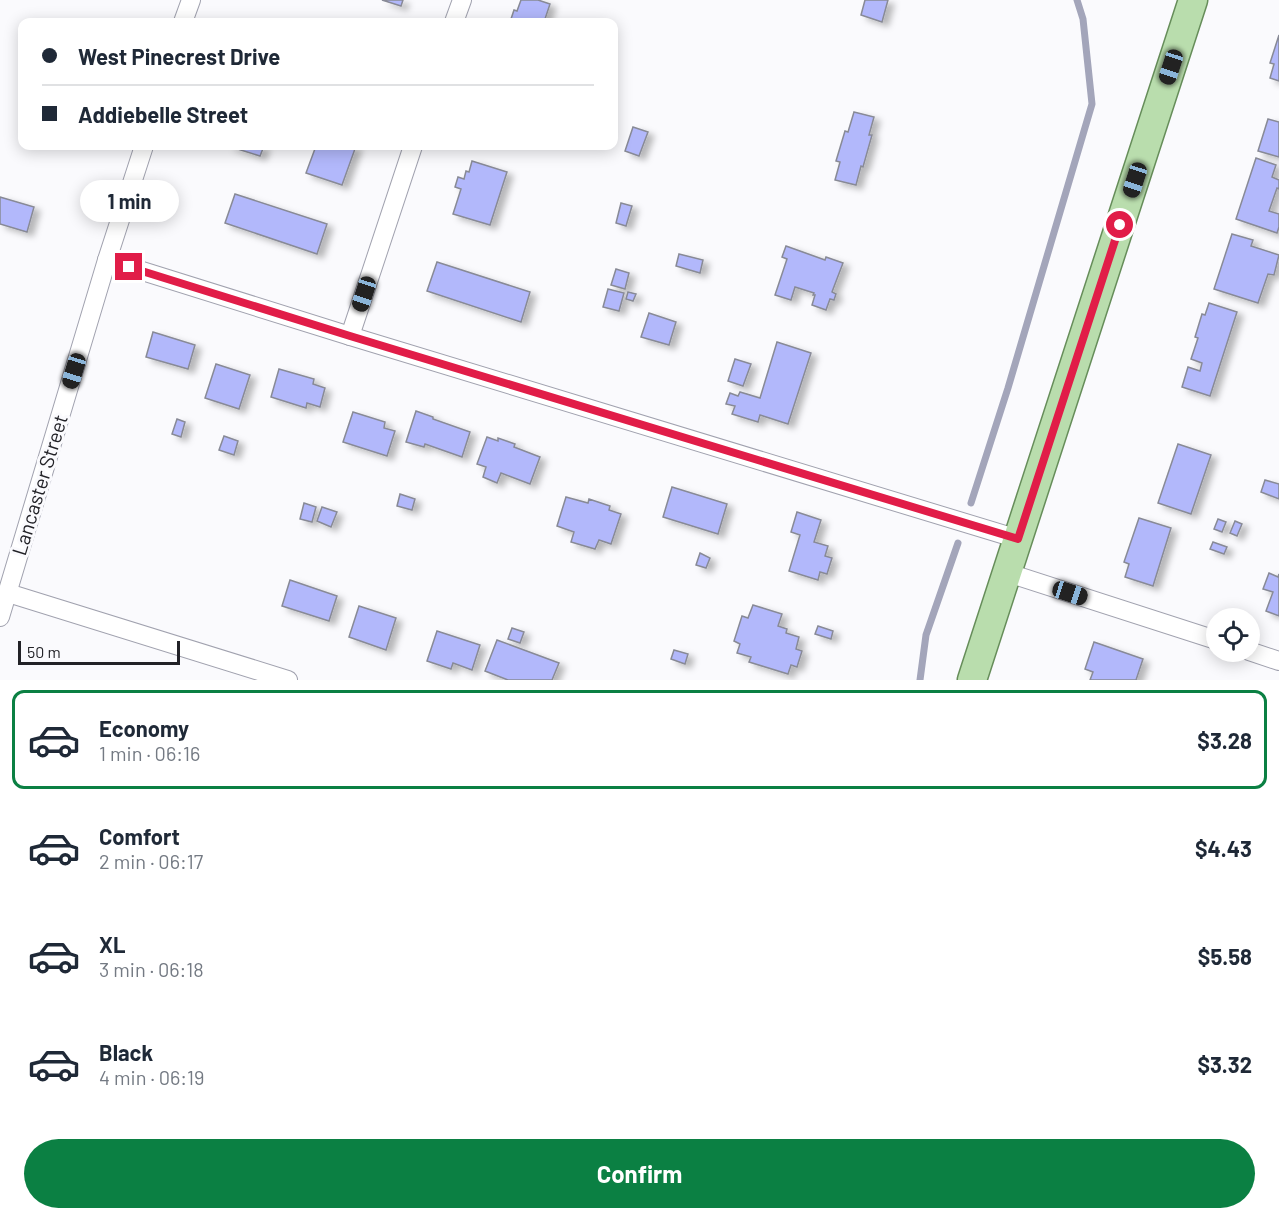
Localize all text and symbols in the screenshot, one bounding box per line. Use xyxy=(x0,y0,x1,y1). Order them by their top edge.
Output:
text: West Pinecrest Drive xyxy=(78,43,280,69)
car xyxy=(1157,47,1185,87)
text: Addiebelle Street xyxy=(78,101,248,127)
car xyxy=(1121,160,1149,200)
callout: 1 min xyxy=(80,180,178,222)
text: 1 min xyxy=(108,189,151,213)
route start xyxy=(1106,211,1133,238)
route end xyxy=(115,253,142,280)
car xyxy=(350,274,378,314)
car xyxy=(60,351,88,391)
street label: Lancaster Street xyxy=(6,411,72,558)
car xyxy=(1050,579,1090,607)
map controls xyxy=(1206,608,1260,662)
button: locate xyxy=(1206,608,1260,662)
scale bar xyxy=(18,638,180,666)
text: 50 m xyxy=(27,642,61,661)
icon: car xyxy=(27,713,81,767)
text: Economy xyxy=(99,715,189,741)
text: $3.28 xyxy=(1197,727,1252,753)
text: 1 min · 06:16 xyxy=(99,741,200,765)
icon: car xyxy=(27,821,81,875)
text: Comfort xyxy=(99,823,180,849)
text: $4.43 xyxy=(1195,835,1252,861)
text: 2 min · 06:17 xyxy=(99,849,203,873)
icon: car xyxy=(27,929,81,983)
text: XL xyxy=(99,931,125,957)
text: $5.58 xyxy=(1198,943,1252,969)
text: 3 min · 06:18 xyxy=(99,957,204,981)
icon: car xyxy=(27,1037,81,1091)
text: Black xyxy=(99,1039,153,1065)
text: $3.32 xyxy=(1197,1051,1252,1077)
text: 4 min · 06:19 xyxy=(99,1065,204,1089)
button: Confirm xyxy=(24,1139,1255,1208)

